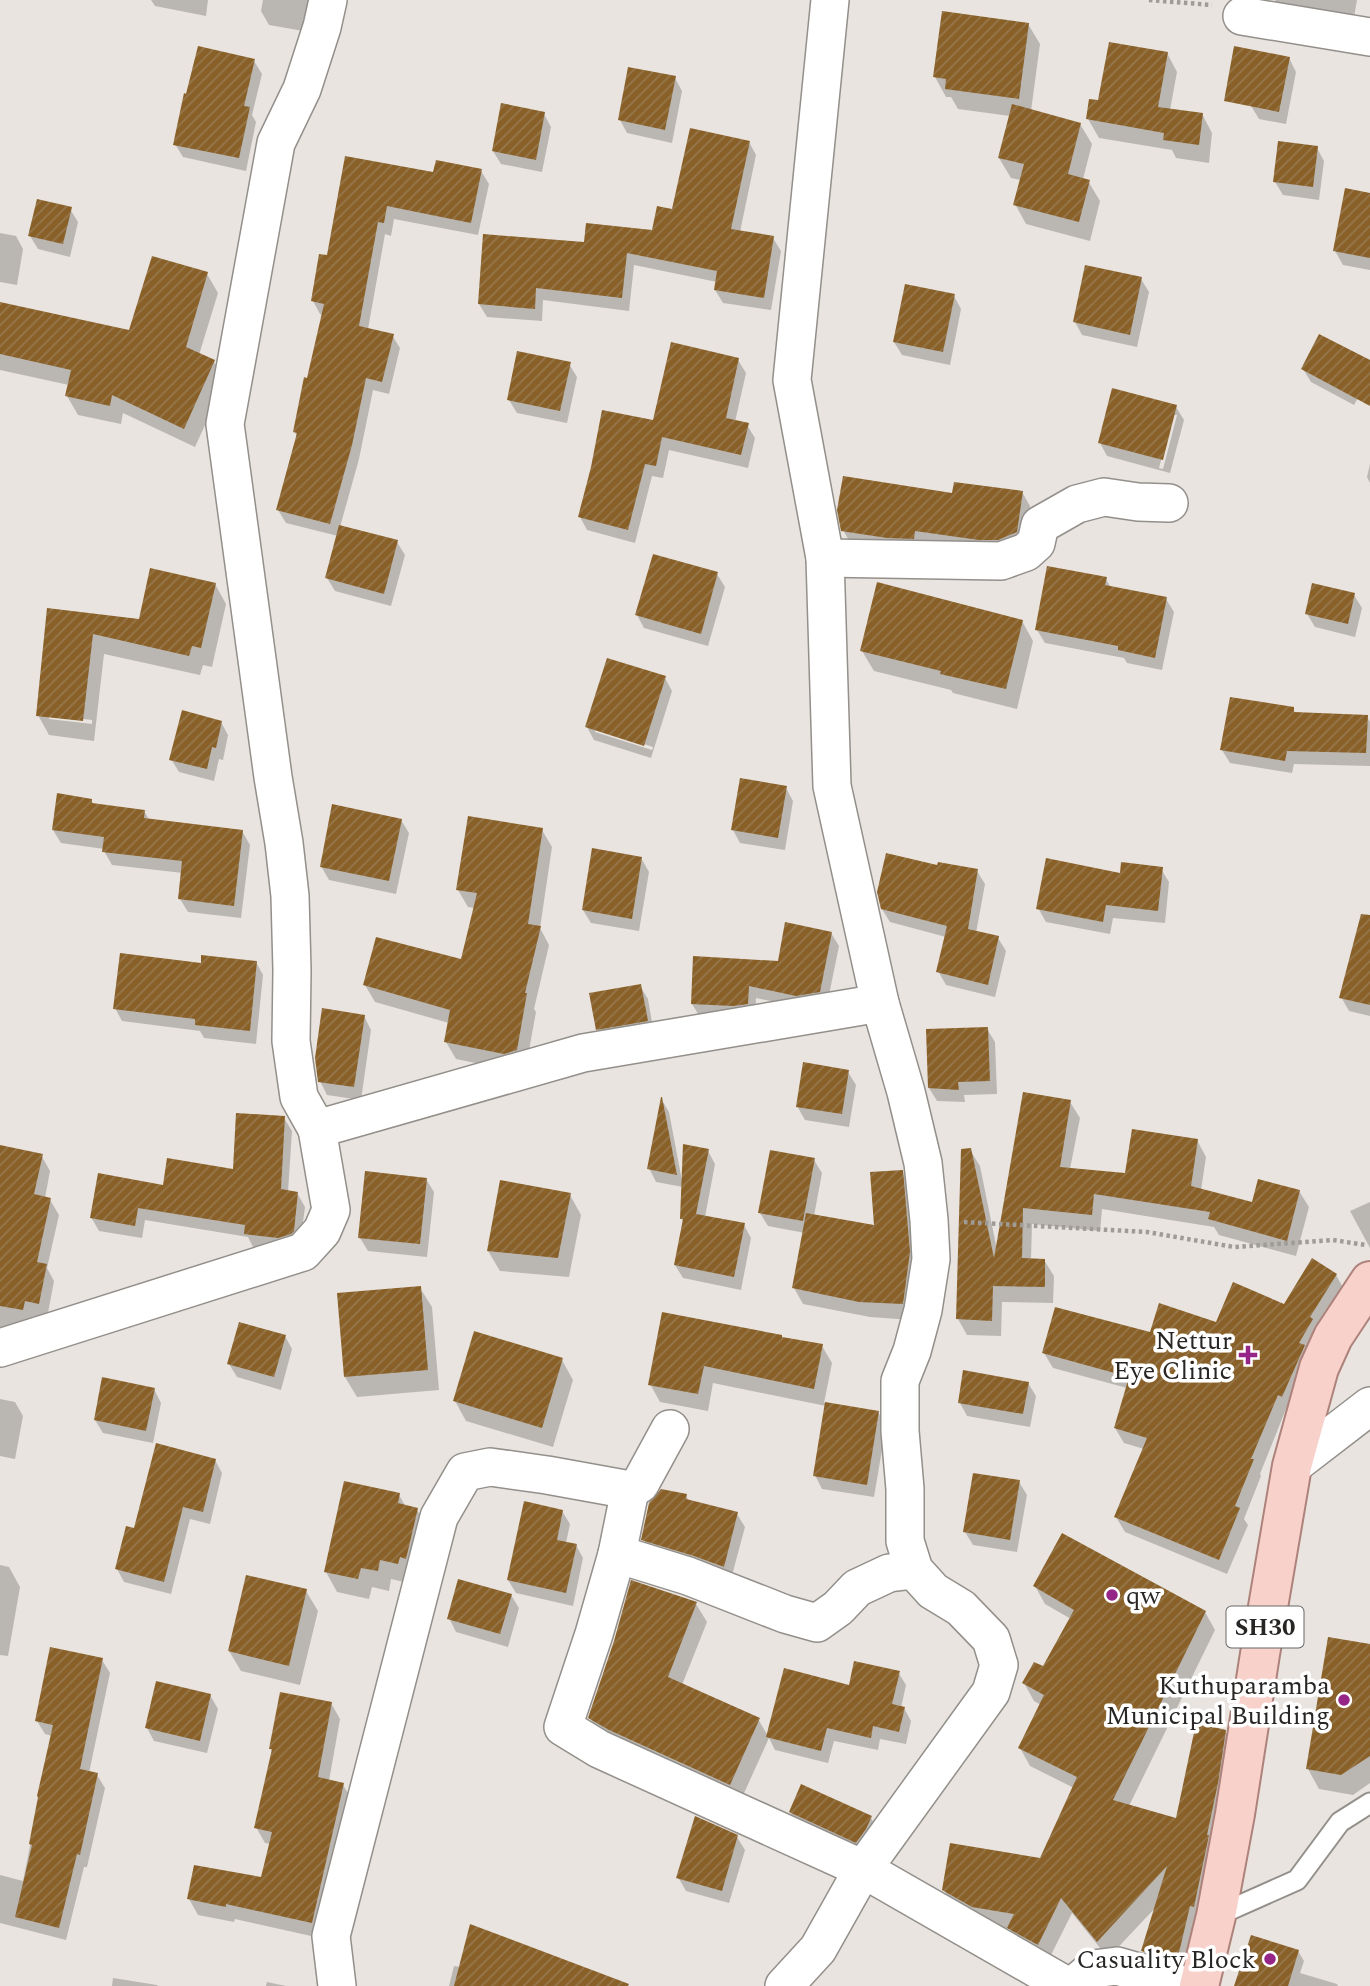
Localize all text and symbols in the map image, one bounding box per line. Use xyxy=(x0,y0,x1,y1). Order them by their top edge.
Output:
place label: Nettur Eye Clinic xyxy=(1113,1321,1232,1391)
marker: Nettur Eye Clinic xyxy=(1238,1345,1258,1365)
place label: qw xyxy=(1126,1576,1162,1616)
marker: qw xyxy=(1104,1587,1120,1603)
road number: SH30 xyxy=(1226,1606,1304,1647)
place label: Kuthuparamba Municipal Building xyxy=(1106,1666,1330,1736)
marker: Kuthuparamba Municipal Building xyxy=(1336,1692,1352,1708)
place label: Casuality Block xyxy=(1076,1940,1256,1980)
marker: Casuality Block xyxy=(1262,1951,1278,1967)

